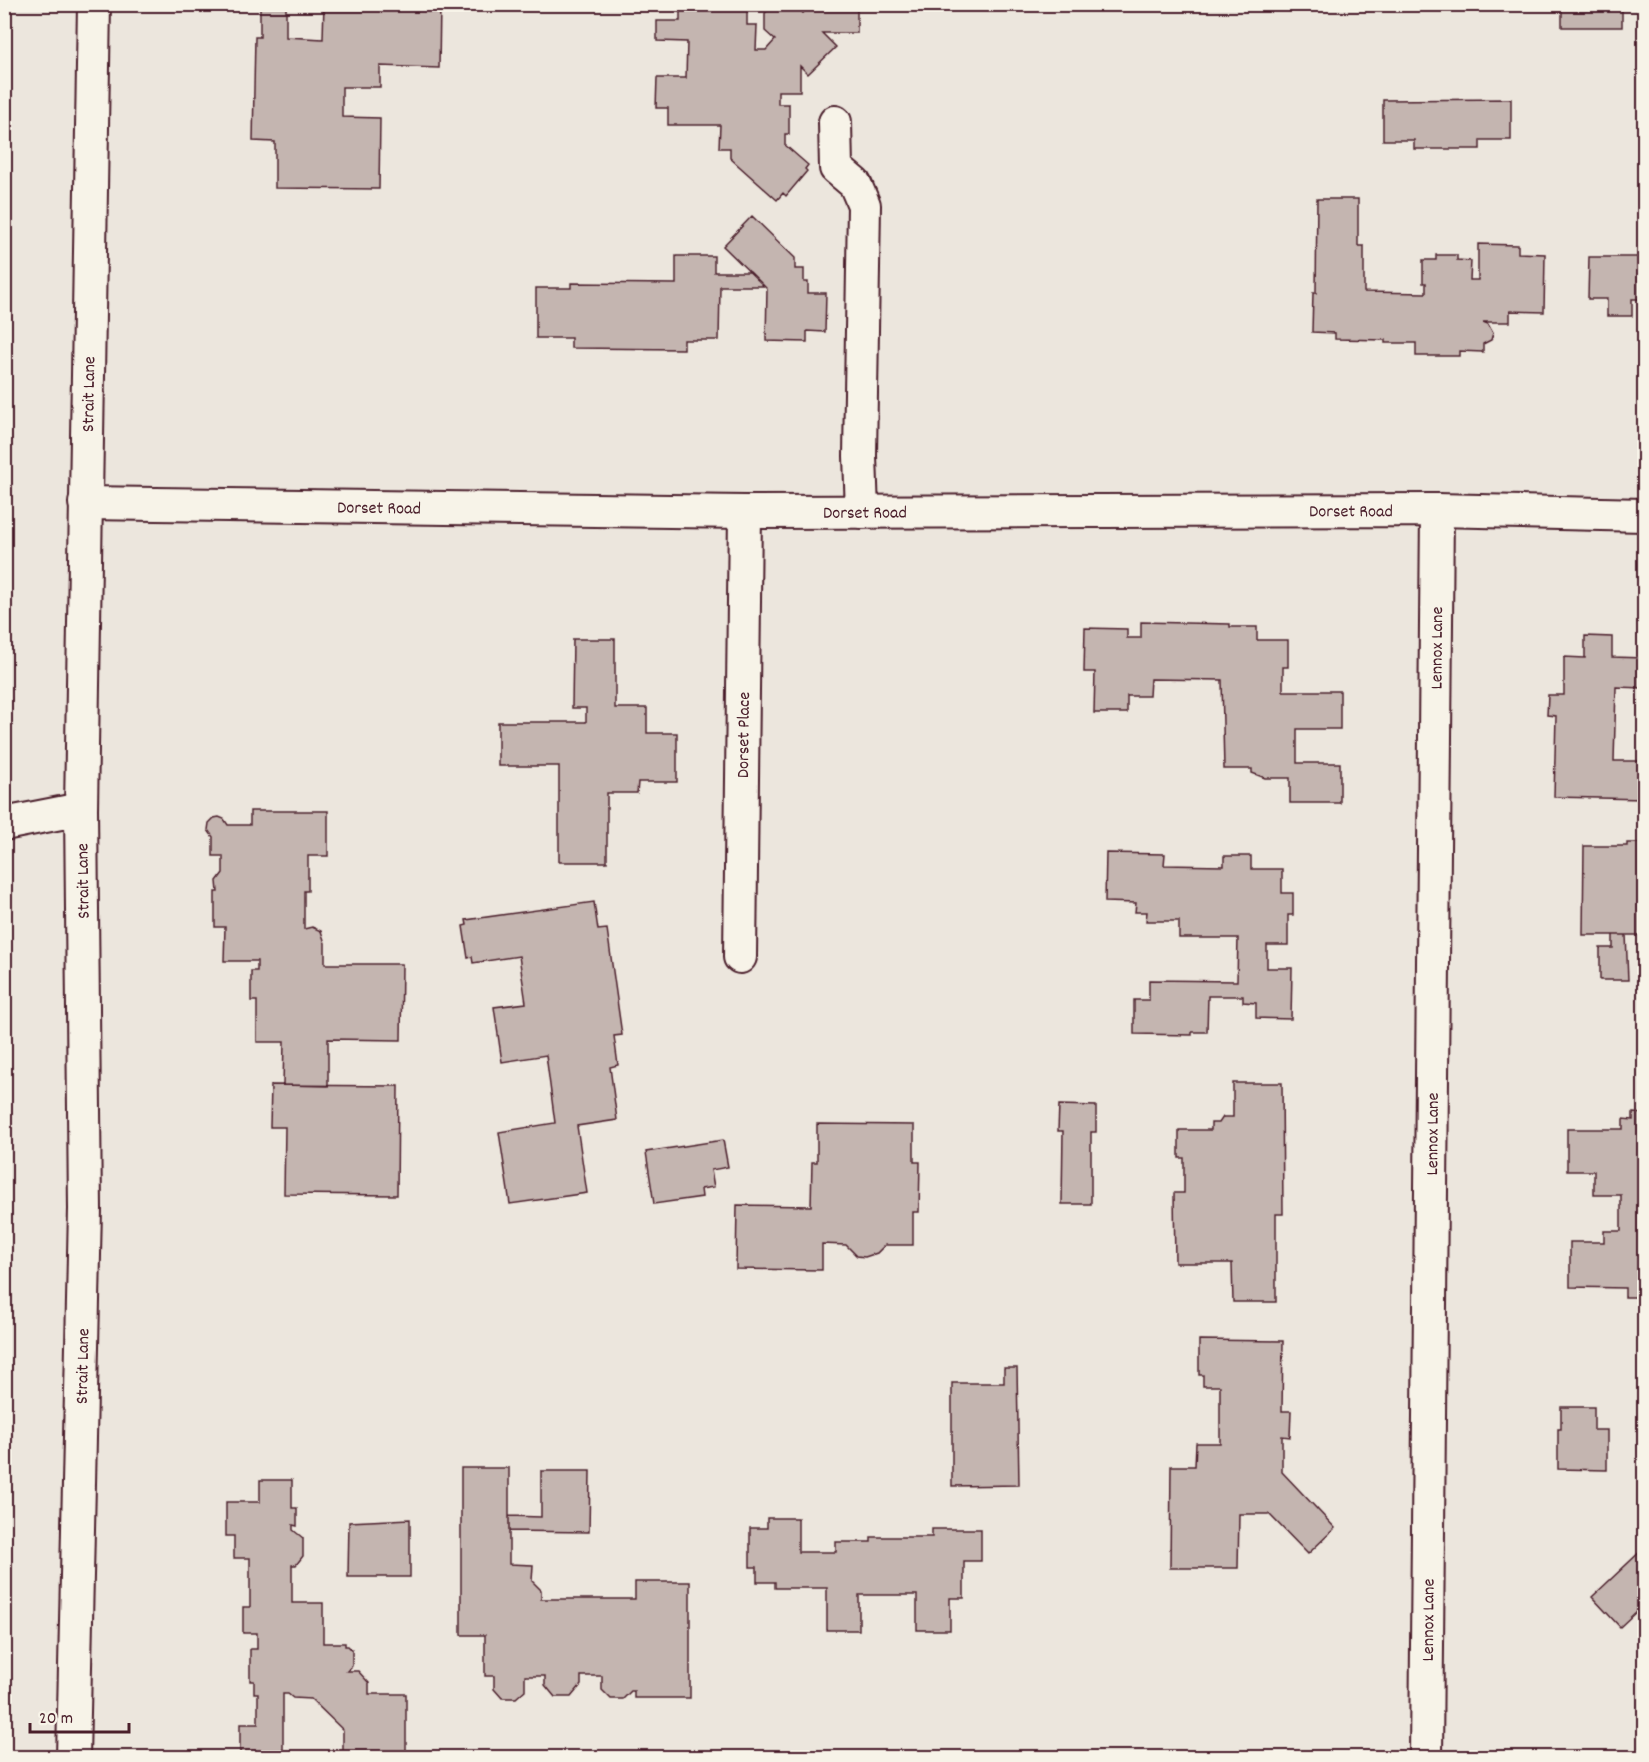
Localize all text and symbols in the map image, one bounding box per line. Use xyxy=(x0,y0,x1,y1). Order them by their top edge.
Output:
street label: Strait Lane xyxy=(77,356,103,432)
street label: Dorset Road xyxy=(337,496,421,523)
street label: Dorset Road xyxy=(1309,500,1393,525)
street label: Dorset Road xyxy=(823,502,907,527)
street label: Lennox Lane xyxy=(1425,606,1451,690)
street label: Dorset Place xyxy=(732,692,758,778)
street label: Strait Lane xyxy=(71,843,98,919)
street label: Lennox Lane xyxy=(1421,1092,1447,1176)
street label: Strait Lane xyxy=(71,1328,97,1404)
street label: Lennox Lane xyxy=(1417,1578,1443,1662)
scale bar xyxy=(30,1696,129,1734)
text: 20 m xyxy=(39,1707,73,1732)

